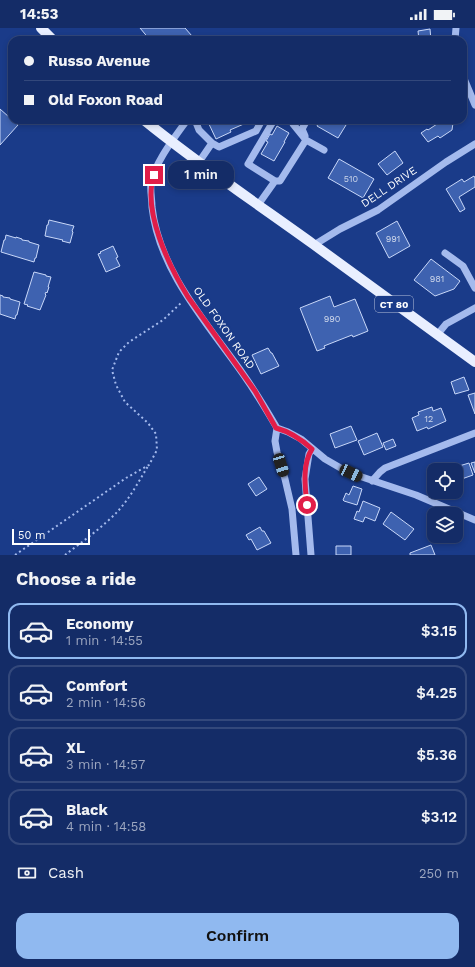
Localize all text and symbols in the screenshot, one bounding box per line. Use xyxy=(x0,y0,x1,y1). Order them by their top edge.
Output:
text: 14:53 xyxy=(20,5,58,23)
text: Russo Avenue xyxy=(48,52,150,70)
text: Old Foxon Road xyxy=(48,91,163,109)
callout: 1 min xyxy=(168,161,234,189)
street label: DELL DRIVE xyxy=(359,164,419,210)
route end xyxy=(145,166,163,184)
text: 1 min xyxy=(184,167,218,182)
house number: 510 xyxy=(344,174,359,184)
house number: 991 xyxy=(386,234,400,244)
house number: 981 xyxy=(430,274,444,284)
street label: OLD FOXON ROAD xyxy=(191,284,257,372)
road number: CT 80 xyxy=(375,296,413,312)
house number: 990 xyxy=(324,314,341,324)
house number: 12 xyxy=(425,414,433,424)
car xyxy=(272,452,290,478)
car xyxy=(338,462,364,484)
map controls xyxy=(427,463,463,543)
button: locate xyxy=(427,463,463,499)
route start xyxy=(298,496,316,514)
button: layers xyxy=(427,507,463,543)
scale bar xyxy=(12,527,90,546)
text: 50 m xyxy=(18,529,45,542)
text: Choose a ride xyxy=(16,568,136,589)
icon: car xyxy=(18,613,54,649)
text: Economy xyxy=(66,615,133,633)
text: $3.15 xyxy=(421,622,457,640)
text: 1 min · 14:55 xyxy=(66,633,143,648)
icon: car xyxy=(18,675,54,711)
text: Comfort xyxy=(66,677,127,695)
text: $4.25 xyxy=(416,684,457,702)
text: 2 min · 14:56 xyxy=(66,695,146,710)
icon: car xyxy=(18,737,54,773)
text: XL xyxy=(66,739,85,757)
text: $5.36 xyxy=(417,746,457,764)
text: 3 min · 14:57 xyxy=(66,757,145,772)
icon: car xyxy=(18,799,54,835)
text: Black xyxy=(66,801,108,819)
text: $3.12 xyxy=(421,808,457,826)
text: 4 min · 14:58 xyxy=(66,819,146,834)
icon: cash xyxy=(16,862,38,884)
text: Cash xyxy=(48,864,84,882)
text: 250 m xyxy=(419,866,459,881)
button: Confirm xyxy=(16,913,459,959)

